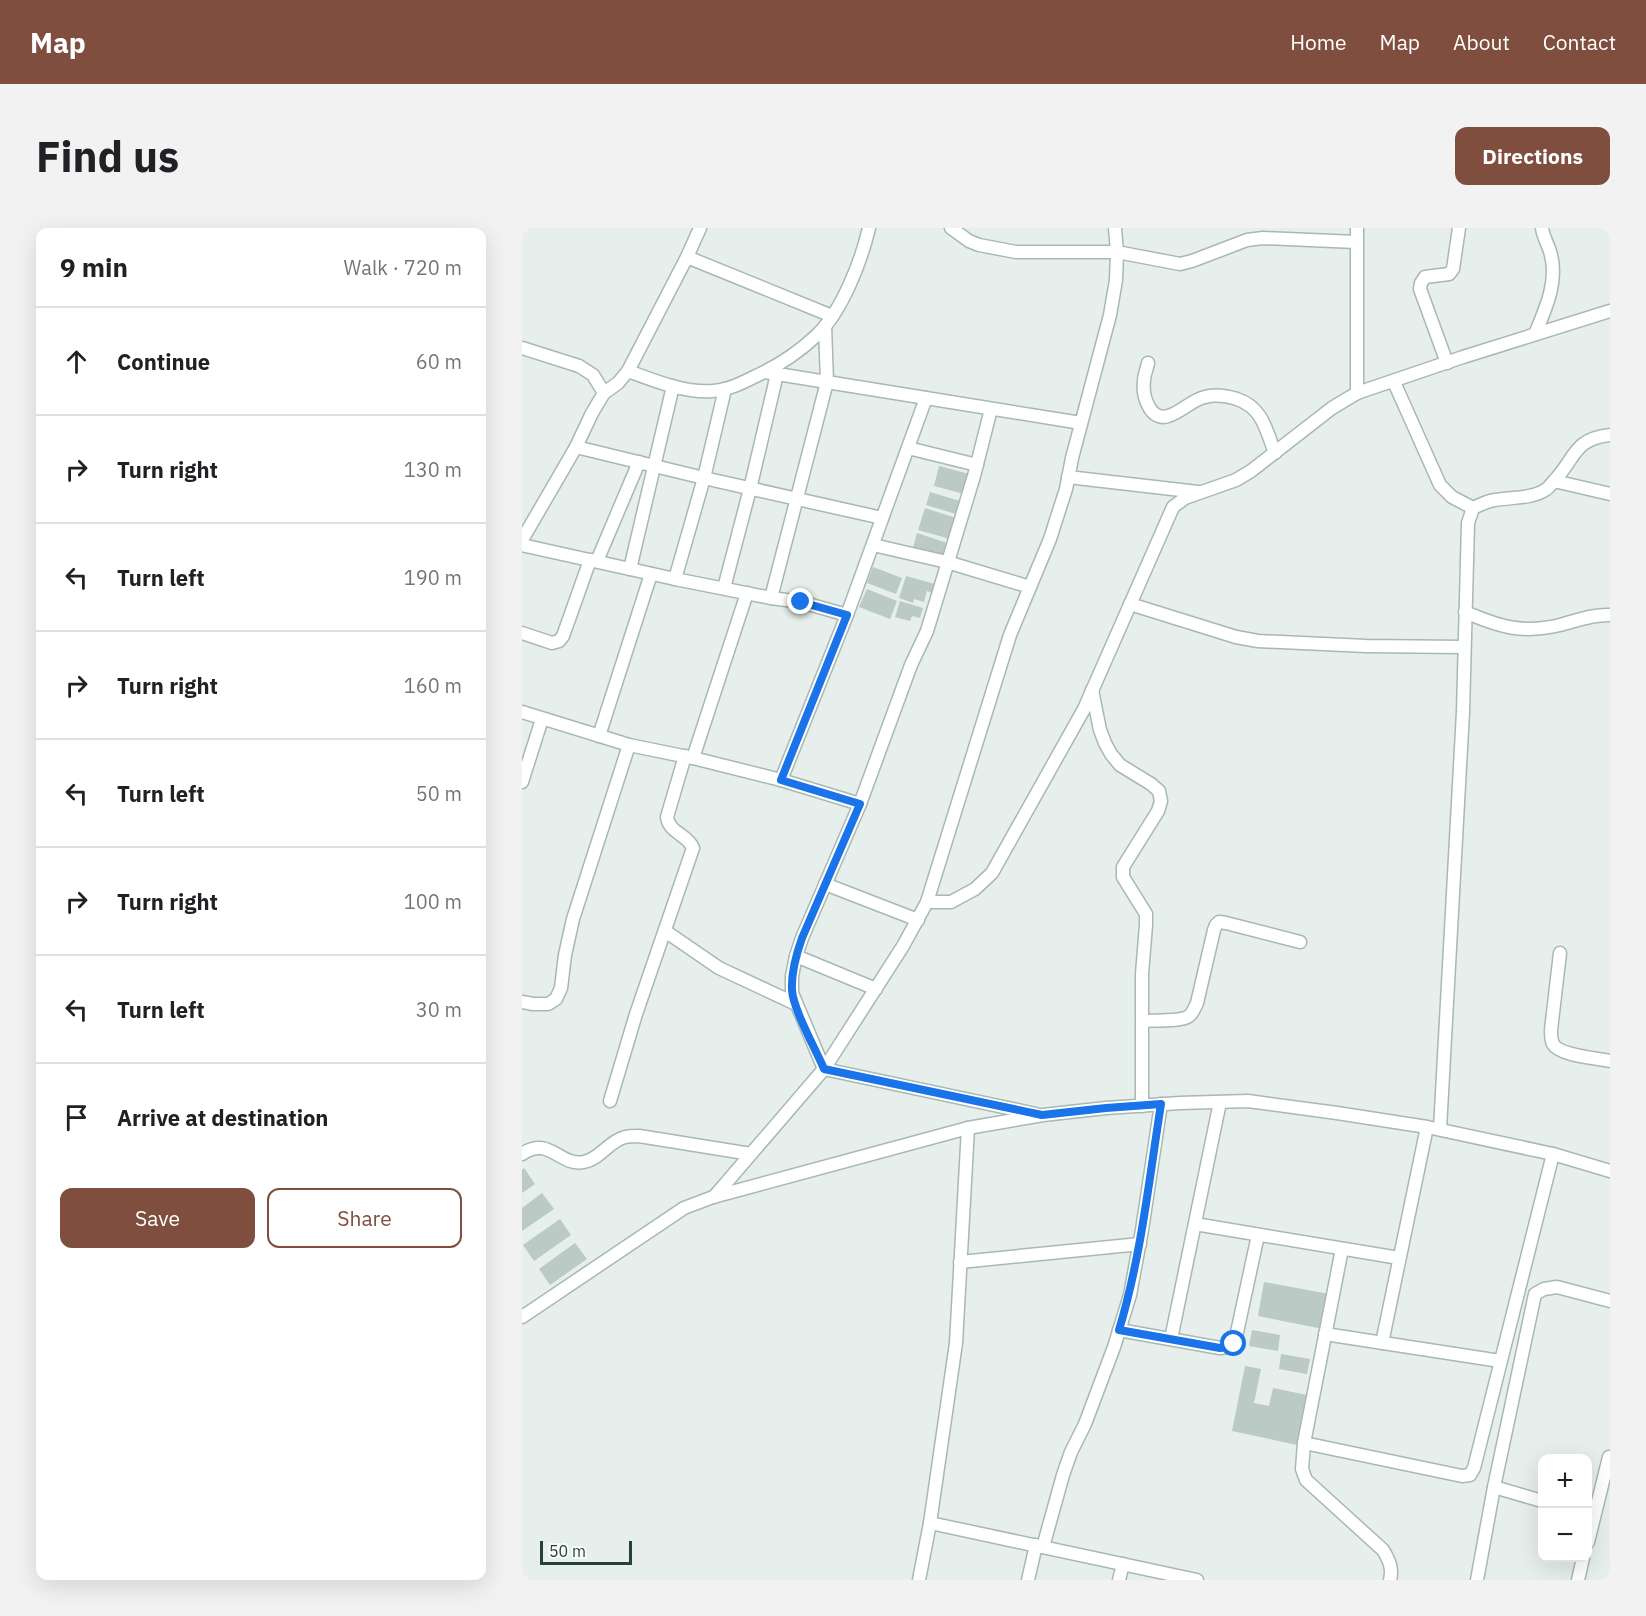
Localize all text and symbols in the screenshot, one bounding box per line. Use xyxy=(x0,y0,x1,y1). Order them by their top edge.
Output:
text: Map xyxy=(30,24,86,61)
text: Home xyxy=(1290,28,1347,56)
text: Map xyxy=(1380,28,1420,56)
text: About xyxy=(1453,28,1510,56)
text: Contact xyxy=(1543,28,1616,56)
button: Directions xyxy=(1455,127,1610,185)
text: Find us xyxy=(36,129,179,184)
text: 9 min xyxy=(60,250,128,284)
text: Walk · 720 m xyxy=(344,254,462,281)
icon: ahead xyxy=(60,345,93,378)
text: Continue xyxy=(117,347,210,376)
text: 60 m xyxy=(416,348,462,375)
icon: right xyxy=(60,453,93,486)
text: Turn right xyxy=(117,455,218,484)
text: 130 m xyxy=(404,456,462,483)
icon: left xyxy=(60,561,93,594)
text: Turn left xyxy=(117,563,205,592)
text: 190 m xyxy=(404,564,462,591)
route end xyxy=(787,588,813,614)
icon: right xyxy=(60,669,93,702)
text: Turn right xyxy=(117,671,218,700)
text: 160 m xyxy=(404,672,462,699)
icon: left xyxy=(60,777,93,810)
text: Turn left xyxy=(117,779,205,808)
text: 50 m xyxy=(416,780,462,807)
icon: right xyxy=(60,885,93,918)
text: Turn right xyxy=(117,887,218,916)
text: 100 m xyxy=(404,888,462,915)
icon: left xyxy=(60,993,93,1026)
text: Turn left xyxy=(117,995,205,1024)
text: 30 m xyxy=(416,996,462,1023)
icon: arrive xyxy=(60,1101,93,1134)
text: Arrive at destination xyxy=(117,1103,328,1132)
button: Save xyxy=(60,1188,255,1248)
button: Share xyxy=(267,1188,462,1248)
route start xyxy=(1220,1330,1246,1356)
map controls xyxy=(1538,1454,1592,1562)
button: + xyxy=(1538,1454,1592,1508)
button: − xyxy=(1538,1508,1592,1562)
scale bar xyxy=(540,1538,632,1566)
text: 50 m xyxy=(549,1541,586,1561)

